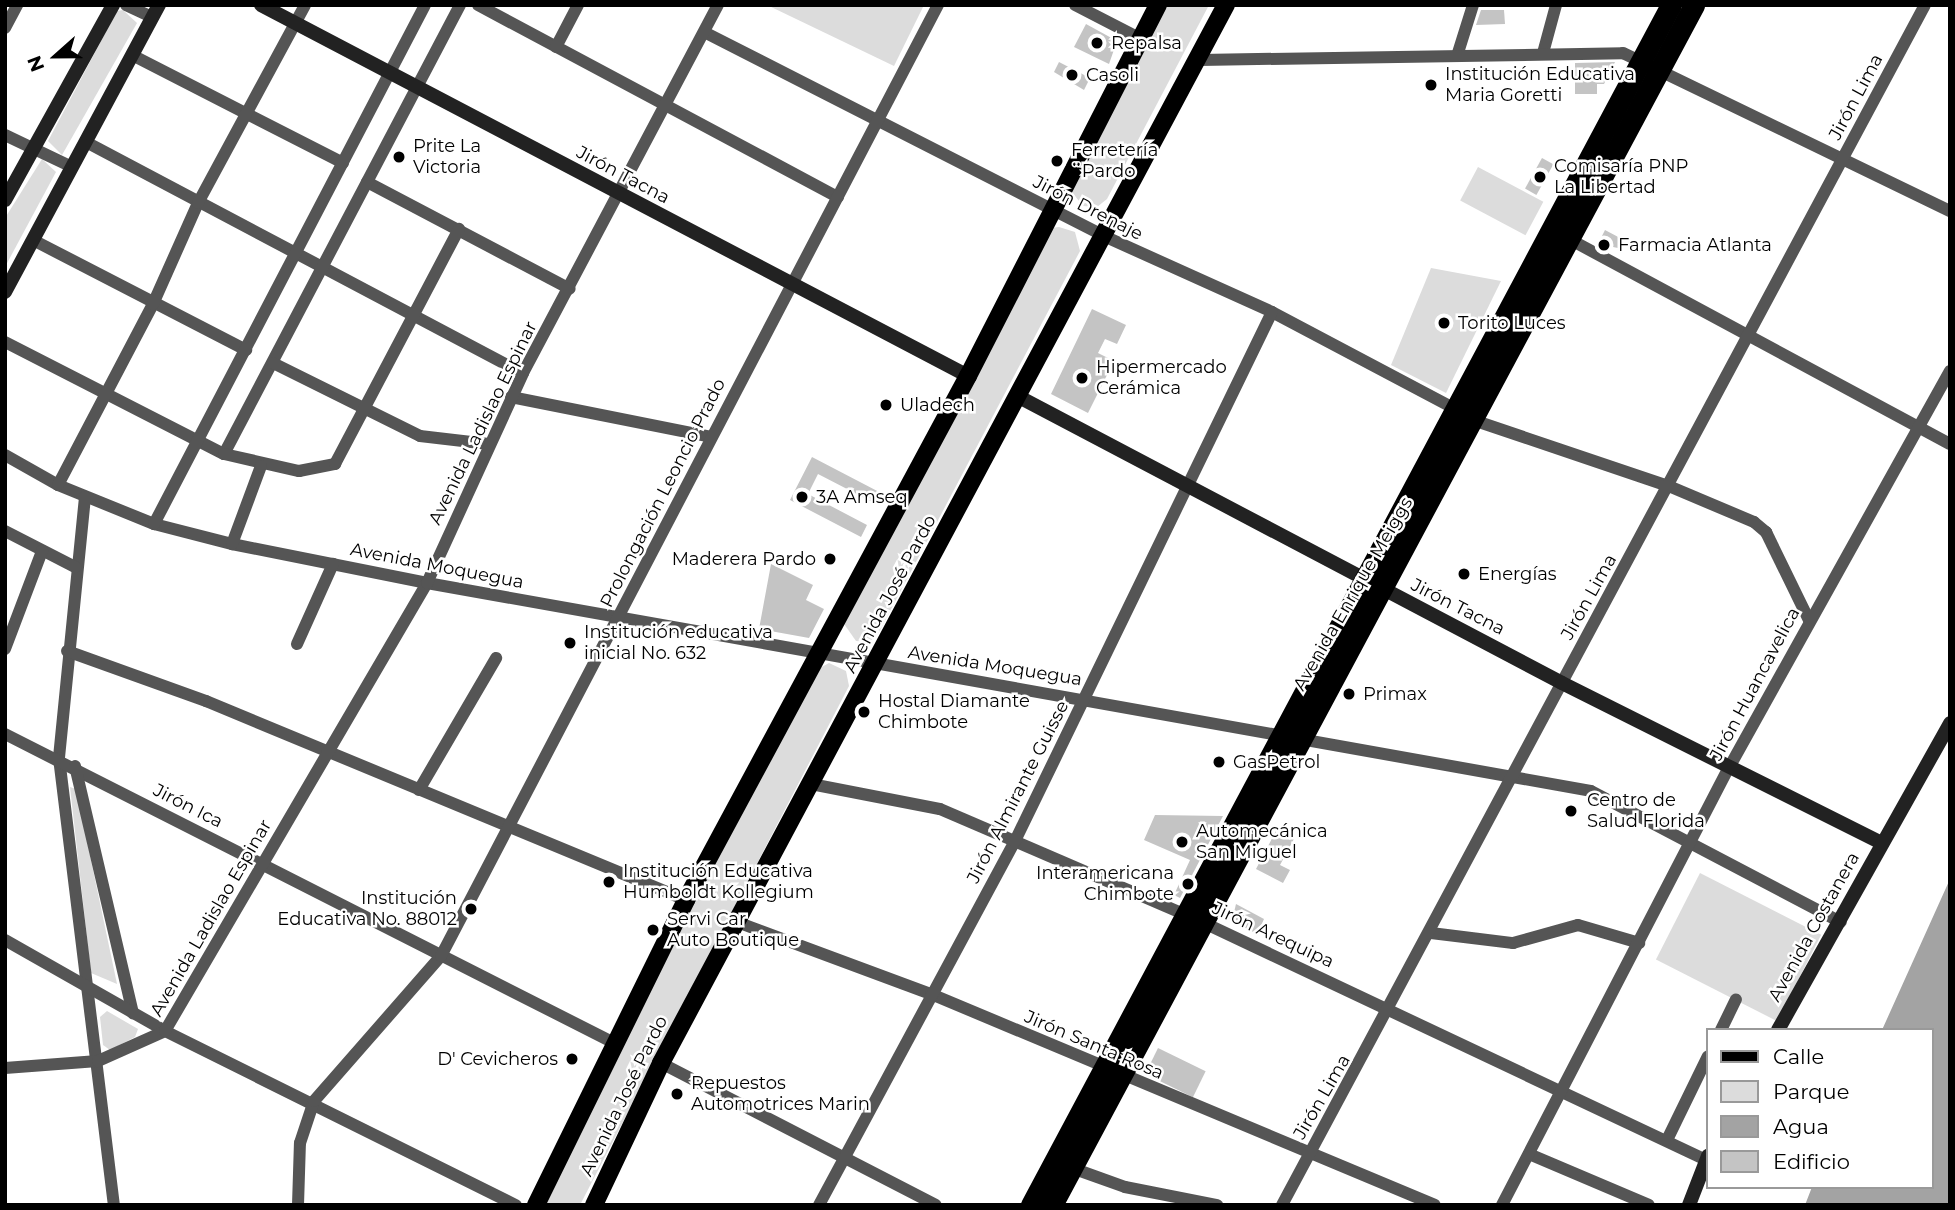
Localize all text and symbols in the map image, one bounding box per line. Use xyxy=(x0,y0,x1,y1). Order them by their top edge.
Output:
north arrow xyxy=(21,21,91,91)
place label: Repalsa xyxy=(1111,32,1182,54)
marker: Repalsa xyxy=(1089,35,1105,51)
street label: Jirón Lima xyxy=(1824,50,1888,144)
text: N xyxy=(22,52,49,75)
place label: Casoli xyxy=(1086,64,1139,86)
place label: Institución Educativa Maria Goretti xyxy=(1445,64,1635,106)
marker: Casoli xyxy=(1064,67,1080,83)
marker: Institución Educativa Maria Goretti xyxy=(1423,77,1439,93)
place label: Prite La Victoria xyxy=(413,136,481,178)
place label: Ferretería ¨Pardo xyxy=(1071,140,1158,182)
street label: Jirón Tacna xyxy=(573,141,673,209)
marker: Prite La Victoria xyxy=(391,149,407,165)
marker: Ferretería ¨Pardo xyxy=(1049,153,1065,169)
place label: Comisaría PNP La Libertad xyxy=(1554,156,1689,198)
marker: Comisaría PNP La Libertad xyxy=(1532,169,1548,185)
street label: Jirón Drenaje xyxy=(1029,171,1147,245)
place label: Farmacia Atlanta xyxy=(1618,234,1772,256)
marker: Farmacia Atlanta xyxy=(1596,237,1612,253)
place label: Torito Luces xyxy=(1458,312,1566,334)
marker: Torito Luces xyxy=(1436,315,1452,331)
street label: Avenida Ladislao Espinar xyxy=(424,318,542,528)
place label: Hipermercado Cerámica xyxy=(1096,357,1227,400)
marker: Hipermercado Cerámica xyxy=(1074,370,1090,386)
street label: Prolongación Leoncio Prado xyxy=(596,375,730,611)
place label: Uladech xyxy=(900,394,975,416)
marker: Uladech xyxy=(878,397,894,413)
place label: 3A Amseq xyxy=(816,486,908,508)
marker: 3A Amseq xyxy=(794,489,810,505)
street label: Avenida Enrique Meiggs xyxy=(1289,493,1417,695)
street label: Avenida José Pardo xyxy=(839,511,941,677)
street label: Avenida Moquegua xyxy=(349,539,525,593)
place label: Maderera Pardo xyxy=(672,548,816,570)
marker: Maderera Pardo xyxy=(822,551,838,567)
street label: Jirón Lima xyxy=(1557,551,1621,643)
place label: Energías xyxy=(1478,563,1557,585)
marker: Energías xyxy=(1456,566,1472,582)
street label: Jirón Tacna xyxy=(1407,574,1509,640)
street label: Jirón Huancavelica xyxy=(1706,604,1804,764)
place label: Institución educativa inicial No. 632 xyxy=(584,622,773,664)
marker: Institución educativa inicial No. 632 xyxy=(562,635,578,651)
street label: Avenida Moquegua xyxy=(906,642,1084,690)
place label: Primax xyxy=(1363,683,1427,705)
marker: Primax xyxy=(1341,686,1357,702)
place label: Hostal Diamante Chimbote xyxy=(878,691,1030,734)
street label: Jirón Almirante Guisse xyxy=(963,697,1073,887)
marker: Hostal Diamante Chimbote xyxy=(856,704,872,720)
place label: GasPetrol xyxy=(1233,751,1320,773)
marker: GasPetrol xyxy=(1211,754,1227,770)
street label: Jirón Ica xyxy=(150,779,226,833)
place label: Centro de Salud Florida xyxy=(1587,790,1705,832)
marker: Centro de Salud Florida xyxy=(1561,801,1581,821)
street label: Avenida Ladislao Espinar xyxy=(146,816,276,1020)
place label: Automecánica San Miguel xyxy=(1196,821,1328,864)
marker: Automecánica San Miguel xyxy=(1174,834,1190,850)
street label: Avenida Costanera xyxy=(1764,849,1864,1005)
place label: Institución Educativa Humboldt Kollegium xyxy=(623,861,814,903)
place label: Interamericana Chimbote xyxy=(1036,863,1174,906)
marker: Institución Educativa Humboldt Kollegium xyxy=(601,874,617,890)
marker: Interamericana Chimbote xyxy=(1180,876,1196,892)
place label: Institución Educativa No. 88012 xyxy=(277,888,457,930)
street label: Jirón Arequipa xyxy=(1209,897,1337,973)
marker: Institución Educativa No. 88012 xyxy=(463,901,479,917)
place label: Servi Car Auto Boutique xyxy=(667,909,799,951)
marker: Servi Car Auto Boutique xyxy=(645,922,661,938)
street label: Jirón Santa Rosa xyxy=(1021,1006,1167,1084)
street label: Avenida José Pardo xyxy=(576,1012,672,1180)
legend xyxy=(1706,1028,1934,1189)
text: Calle xyxy=(1773,1044,1824,1069)
place label: D' Cevicheros xyxy=(437,1048,558,1070)
marker: D' Cevicheros xyxy=(564,1051,580,1067)
street label: Jirón Lima xyxy=(1289,1051,1355,1143)
place label: Repuestos Automotrices Marin xyxy=(691,1073,870,1116)
text: Parque xyxy=(1773,1079,1849,1104)
marker: Repuestos Automotrices Marin xyxy=(669,1086,685,1102)
text: Agua xyxy=(1773,1114,1829,1139)
text: Edificio xyxy=(1773,1149,1850,1174)

